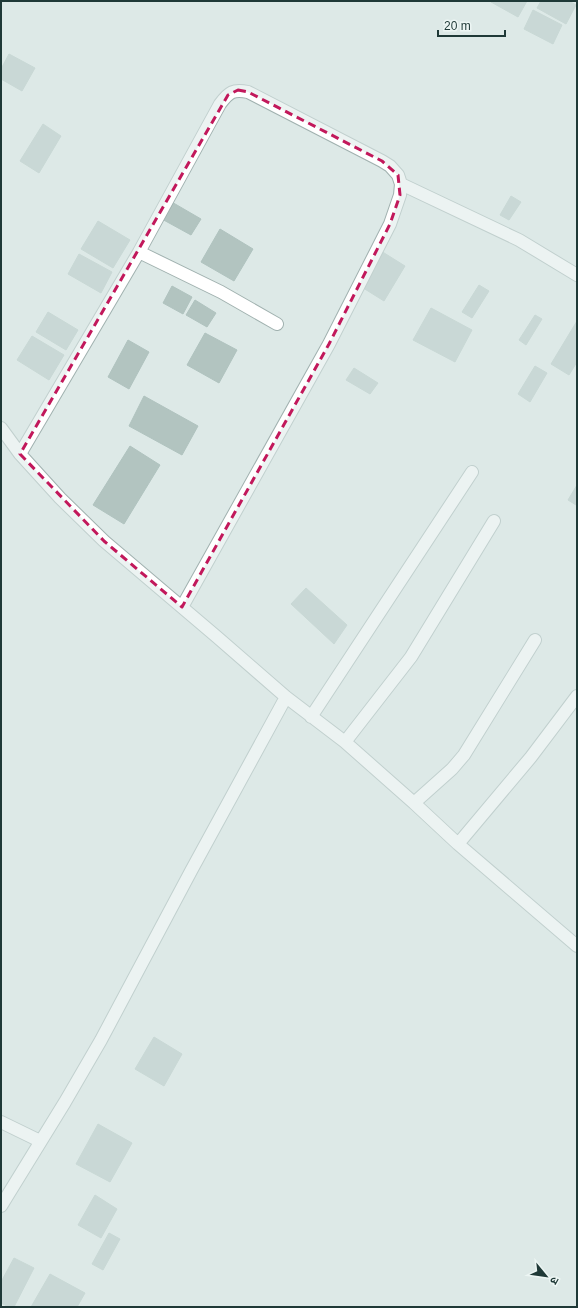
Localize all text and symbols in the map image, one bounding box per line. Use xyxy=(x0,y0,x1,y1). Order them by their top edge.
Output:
scale bar xyxy=(438,12,505,38)
text: 20 m xyxy=(444,19,471,33)
north arrow xyxy=(526,1256,566,1296)
text: उ xyxy=(548,1275,562,1287)

